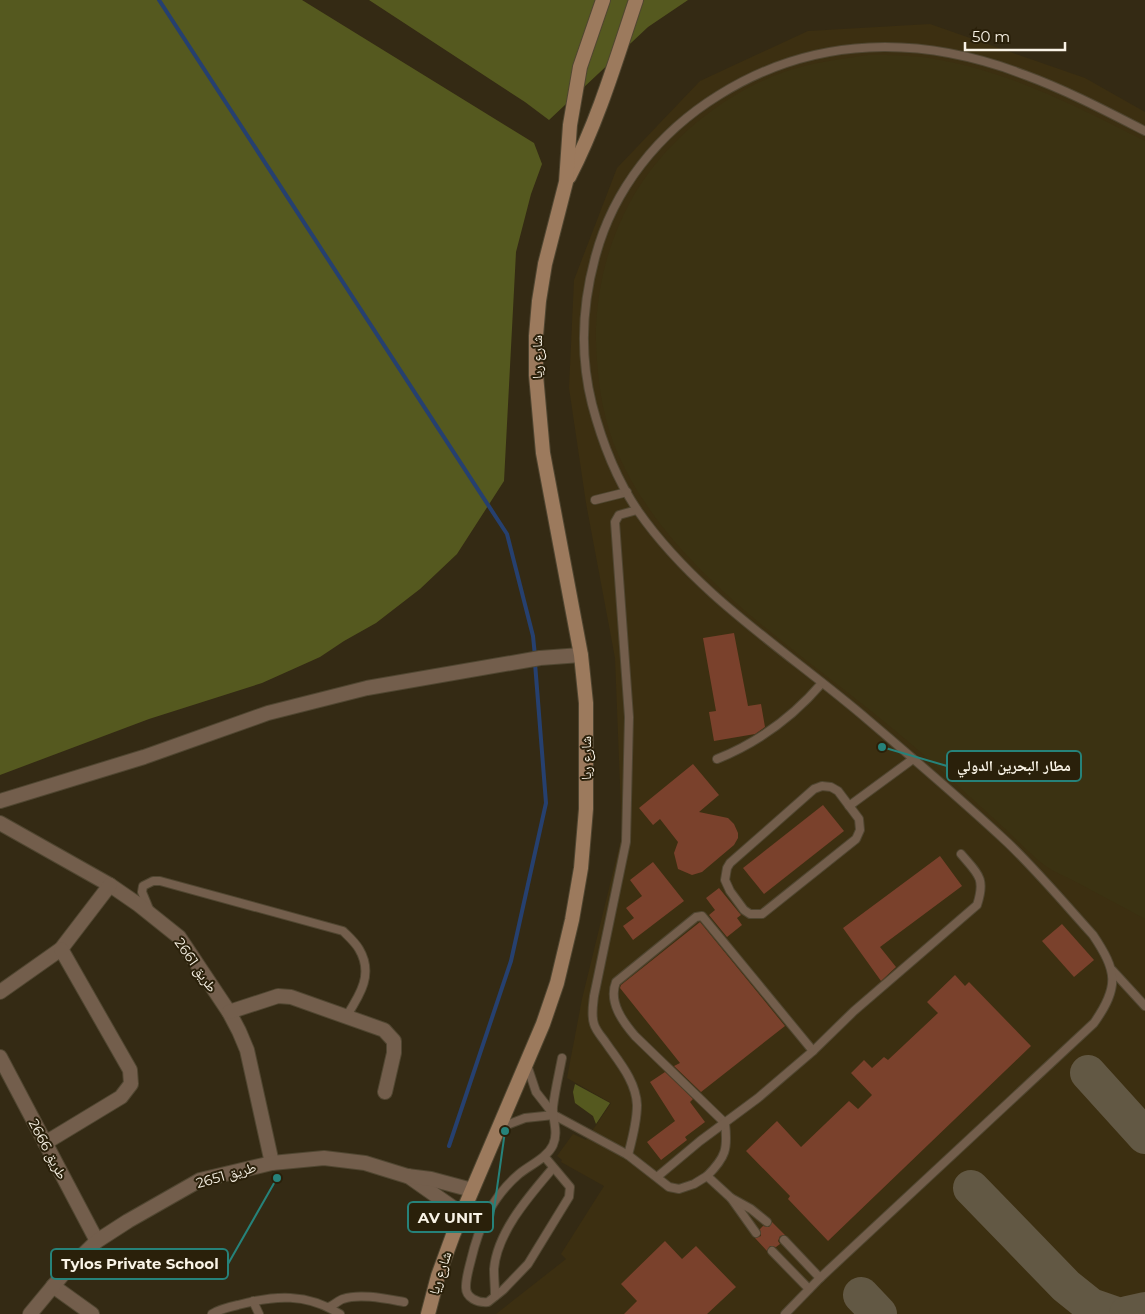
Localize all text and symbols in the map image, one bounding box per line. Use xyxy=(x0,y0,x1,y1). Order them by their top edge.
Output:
scale bar xyxy=(965,20,1065,52)
text: 50 m xyxy=(972,27,1010,46)
street label: شارع ريا xyxy=(528,335,547,379)
street label: شارع ريا xyxy=(577,736,596,780)
callout: مطار البحرين الدولي xyxy=(947,751,1081,781)
text: مطار البحرين الدولي xyxy=(957,756,1071,778)
street label: طريق 2661 xyxy=(170,934,221,996)
street label: طريق 2666 xyxy=(24,1116,71,1183)
street label: طريق 2651 xyxy=(194,1158,258,1193)
callout: AV UNIT xyxy=(408,1202,493,1232)
text: AV UNIT xyxy=(417,1208,483,1227)
callout: Tylos Private School xyxy=(51,1249,228,1279)
street label: شارع ريا xyxy=(425,1249,456,1297)
text: Tylos Private School xyxy=(61,1254,219,1273)

